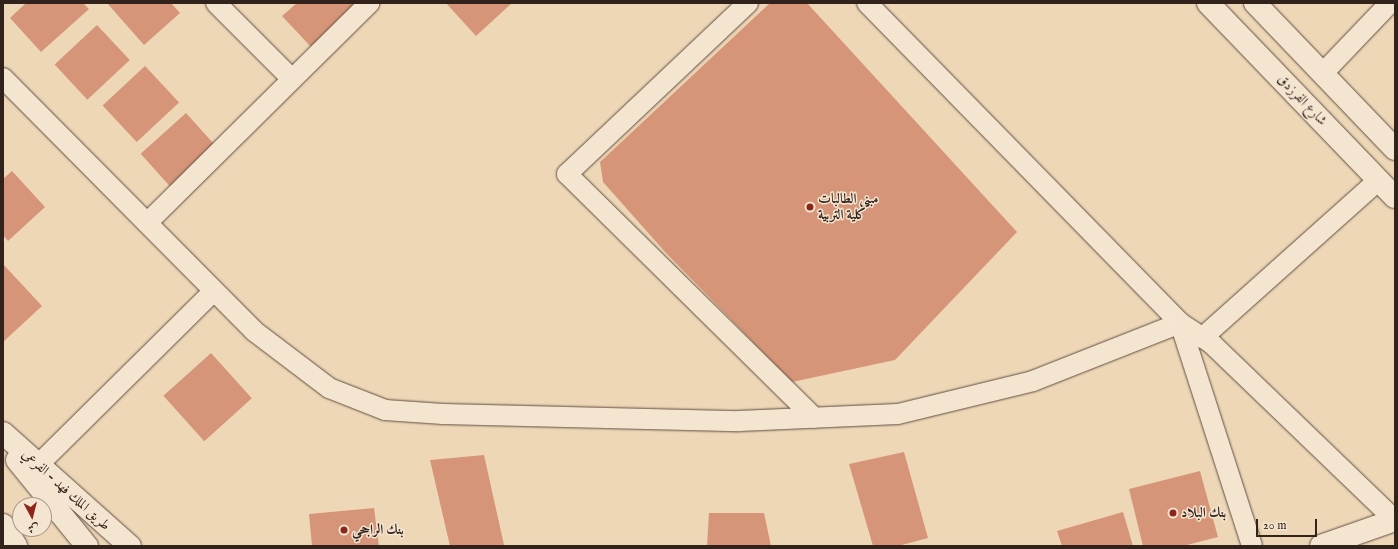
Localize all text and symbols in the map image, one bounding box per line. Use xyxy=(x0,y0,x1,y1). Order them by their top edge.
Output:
street label: شارع الفرزدق xyxy=(1274,71,1330,129)
place label: مبنى الطالبات كلية التربية xyxy=(818,191,879,224)
marker: مبنى الطالبات كلية التربية xyxy=(805,202,815,212)
street label: طريق الملك فهد - الفرعي xyxy=(18,446,114,534)
north arrow xyxy=(12,497,52,537)
place label: بنك البلاد xyxy=(1181,505,1226,521)
marker: بنك البلاد xyxy=(1168,508,1178,518)
scale bar xyxy=(1258,511,1319,537)
text: 20 m xyxy=(1263,518,1286,533)
text: ش xyxy=(27,520,40,536)
place label: بنك الراجحي xyxy=(352,522,404,538)
marker: بنك الراجحي xyxy=(339,525,349,535)

